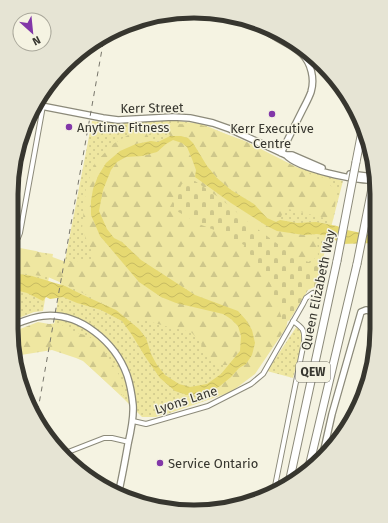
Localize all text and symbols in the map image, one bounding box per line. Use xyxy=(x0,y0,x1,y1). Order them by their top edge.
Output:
north arrow xyxy=(12,12,52,52)
text: N xyxy=(30,33,43,48)
street label: Kerr Street xyxy=(120,100,184,116)
marker: Kerr Executive Centre xyxy=(267,109,277,119)
place label: Anytime Fitness xyxy=(77,120,169,135)
place label: Kerr Executive Centre xyxy=(230,121,314,151)
marker: Anytime Fitness xyxy=(64,122,74,132)
street label: Queen Elizabeth Way xyxy=(298,228,338,352)
road number: QEW xyxy=(296,362,330,382)
street label: Lyons Lane xyxy=(153,383,219,417)
place label: Service Ontario xyxy=(168,456,258,471)
marker: Service Ontario xyxy=(155,458,165,468)

